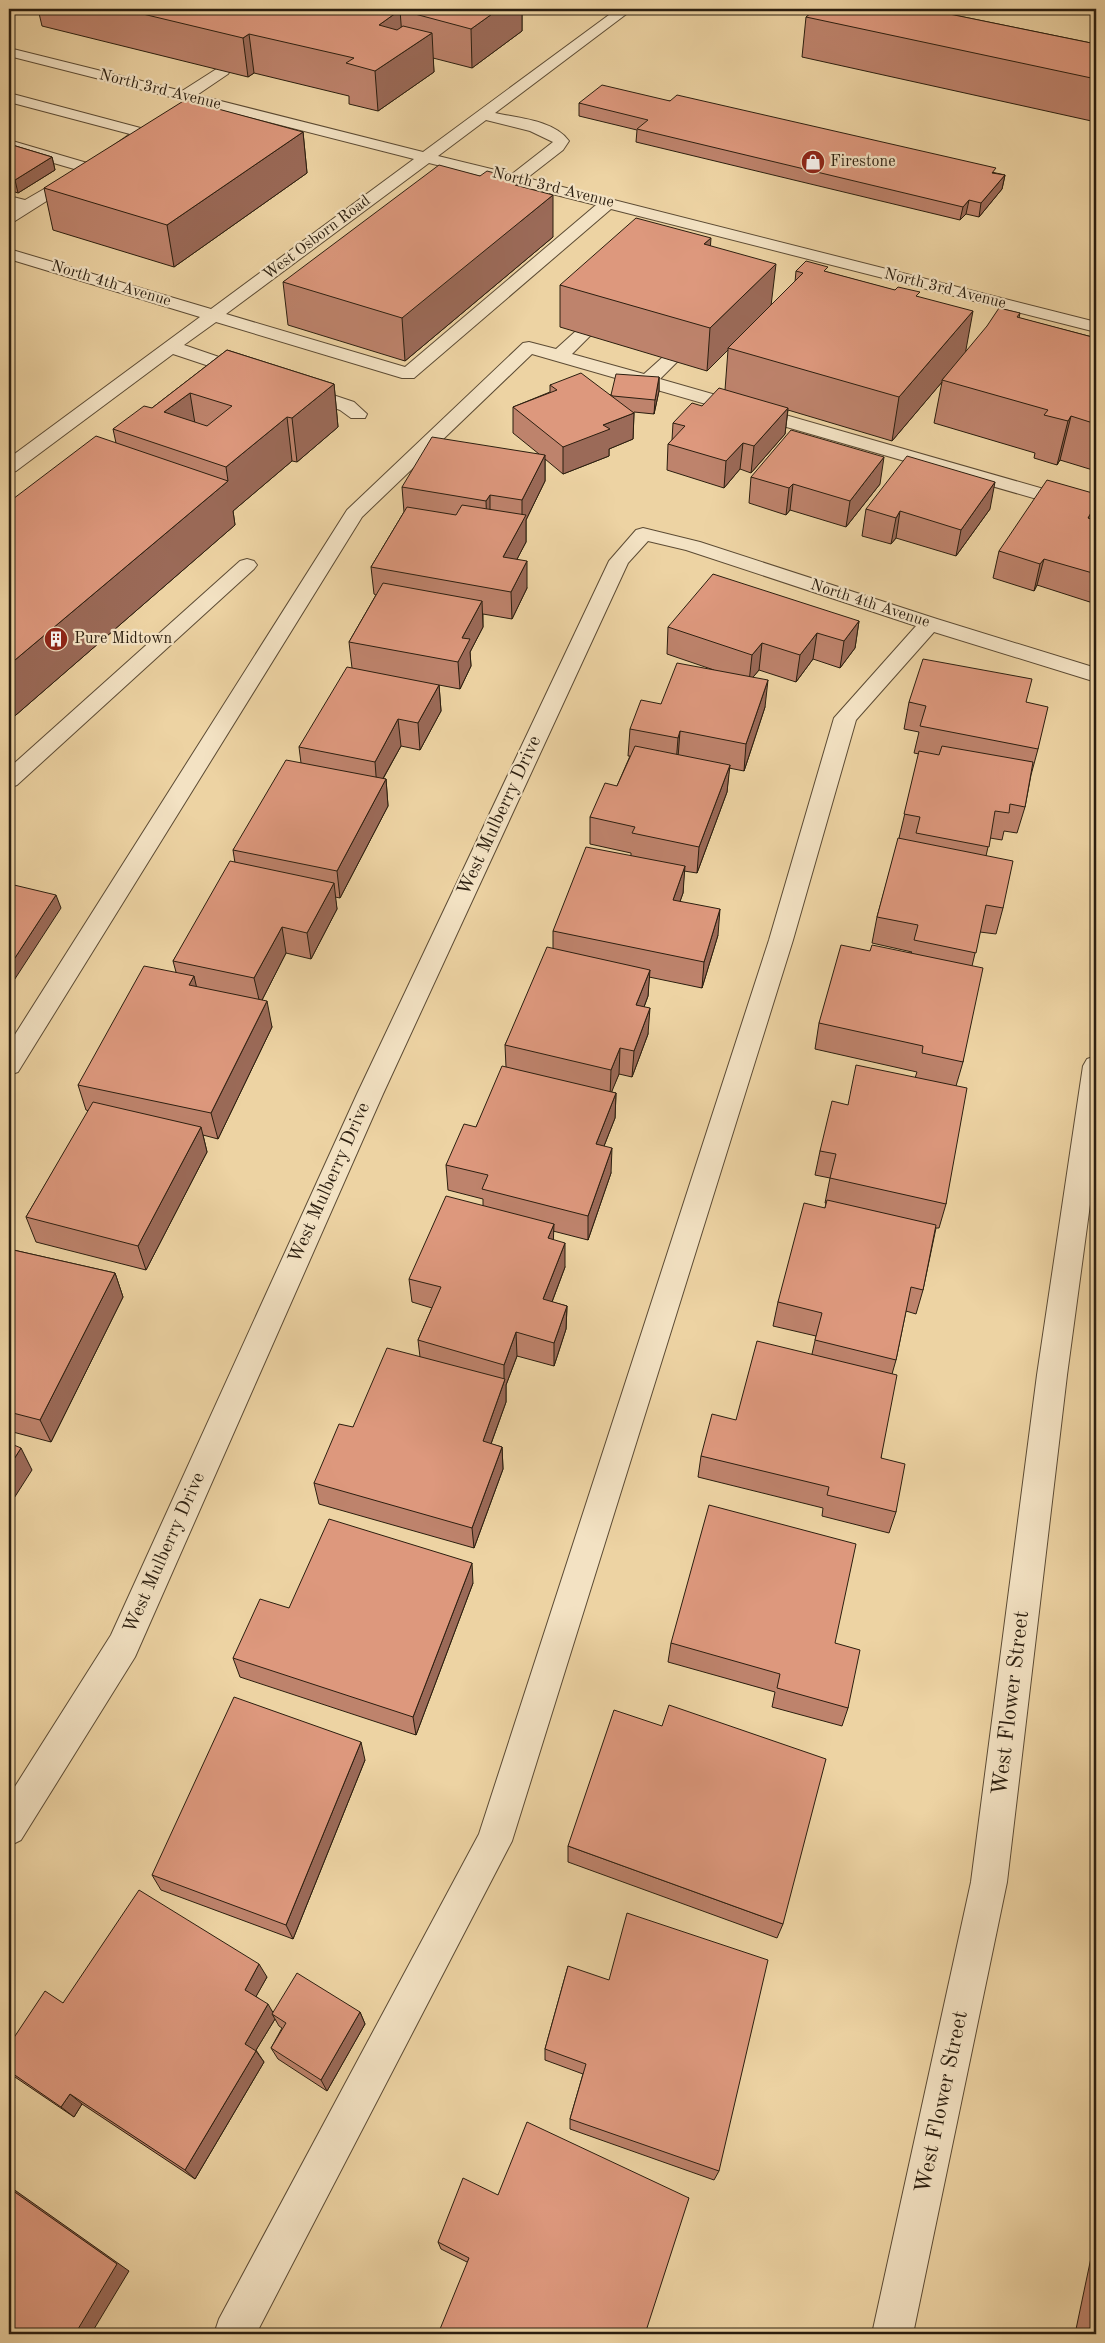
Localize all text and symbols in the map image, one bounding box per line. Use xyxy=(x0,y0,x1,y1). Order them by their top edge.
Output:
street label: North 3rd Avenue xyxy=(97,67,223,113)
shop icon: Firestone xyxy=(800,149,826,175)
place label: Firestone xyxy=(830,154,896,170)
street label: North 3rd Avenue xyxy=(490,165,616,211)
street label: West Osborn Road xyxy=(260,193,374,283)
street label: North 4th Avenue xyxy=(49,258,173,310)
street label: North 3rd Avenue xyxy=(882,266,1008,312)
street label: North 4th Avenue xyxy=(808,577,932,631)
building icon: Pure Midtown xyxy=(43,626,69,652)
place label: Pure Midtown xyxy=(74,631,173,647)
street label: West Mulberry Drive xyxy=(455,733,545,899)
street label: West Mulberry Drive xyxy=(286,1100,374,1266)
street label: West Mulberry Drive xyxy=(121,1470,209,1636)
street label: West Flower Street xyxy=(989,1609,1033,1797)
street label: West Flower Street xyxy=(912,2009,972,2195)

